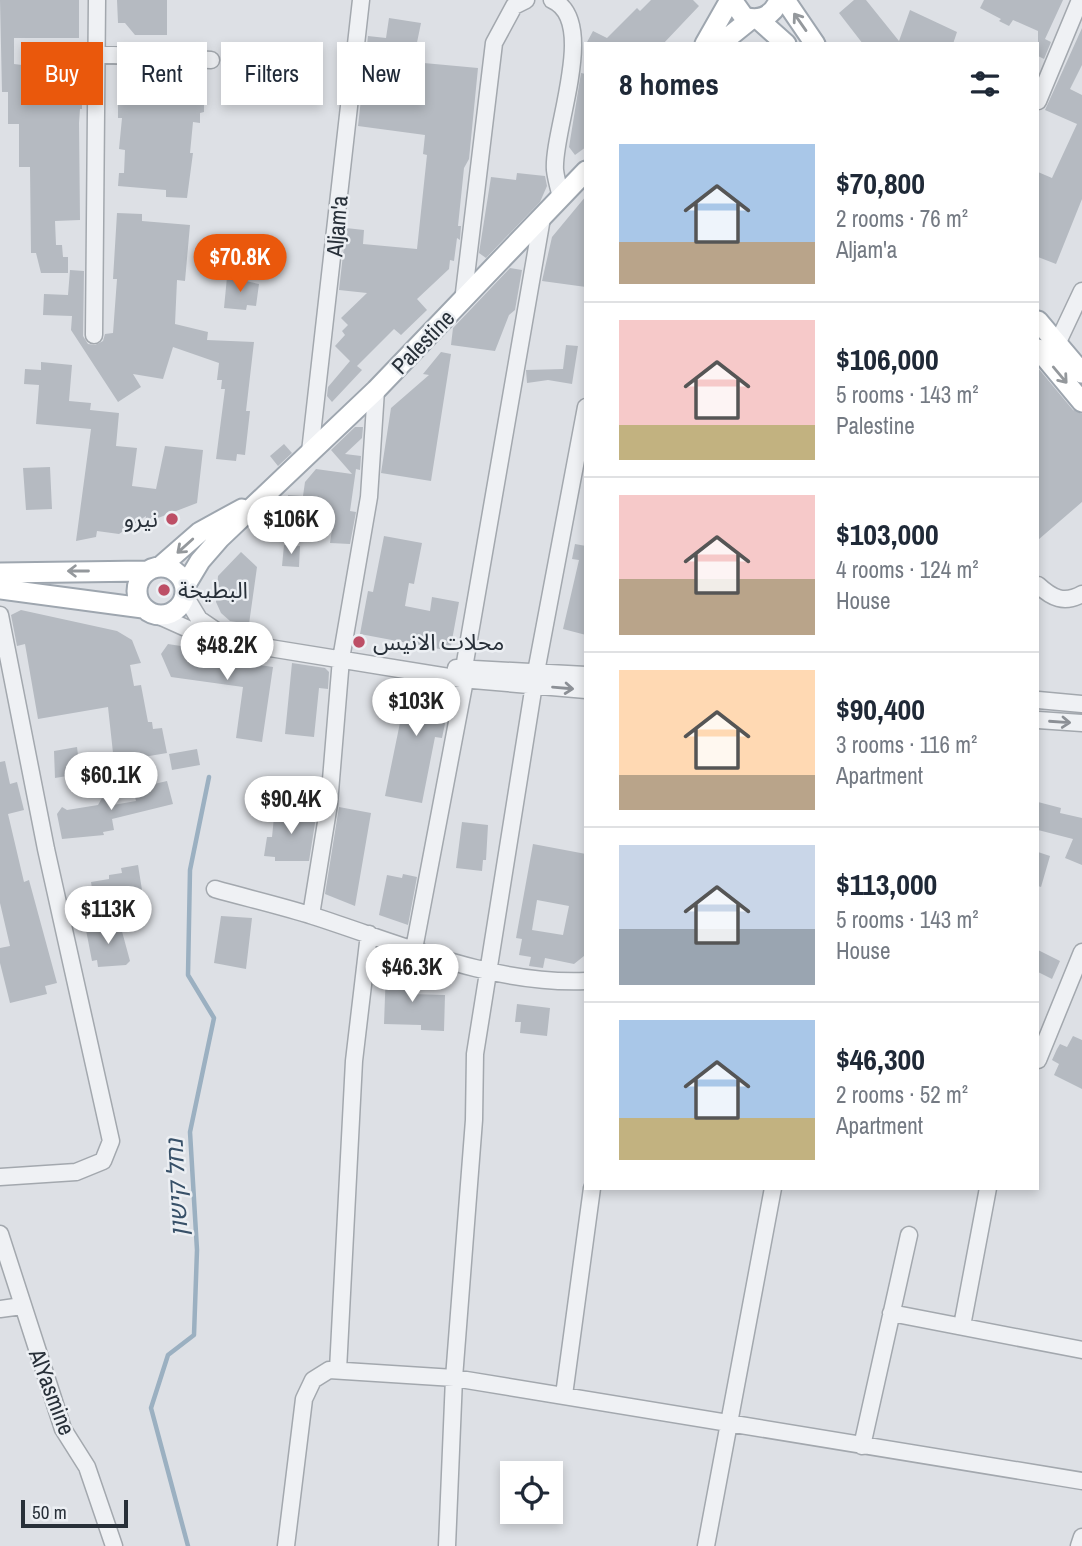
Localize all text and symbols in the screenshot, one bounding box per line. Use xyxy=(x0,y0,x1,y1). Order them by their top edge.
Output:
one-way arrow xyxy=(793,13,807,32)
chip: Buy xyxy=(21,42,103,105)
chip: Rent xyxy=(117,42,207,105)
chip: Filters xyxy=(221,42,323,105)
chip: New xyxy=(337,42,425,105)
text: 8 homes xyxy=(619,64,719,104)
icon: filters xyxy=(966,65,1004,103)
text: $70,800 xyxy=(836,163,925,203)
icon: home xyxy=(675,172,759,256)
street label: Aljam'a xyxy=(318,194,355,259)
text: 2 rooms · 76 m² xyxy=(836,203,968,234)
pin: $70.8K xyxy=(183,234,297,294)
text: Aljam'a xyxy=(836,234,897,265)
text: $70.8K xyxy=(210,241,270,272)
street label: Palestine xyxy=(384,303,461,381)
text: $106,000 xyxy=(836,339,939,379)
icon: home xyxy=(675,348,759,432)
one-way arrow xyxy=(1052,366,1068,384)
text: 5 rooms · 143 m² xyxy=(836,379,979,410)
text: Palestine xyxy=(836,410,915,441)
pin: $106K xyxy=(242,496,340,556)
place label: نيرو xyxy=(124,503,158,534)
text: $106K xyxy=(263,503,319,534)
marker: نيرو xyxy=(164,511,180,527)
text: $103,000 xyxy=(836,514,939,554)
icon: home xyxy=(675,523,759,607)
one-way arrow xyxy=(176,538,194,554)
text: 4 rooms · 124 m² xyxy=(836,554,979,585)
one-way arrow xyxy=(66,564,89,578)
place label: البطيخة xyxy=(178,574,248,605)
marker: البطيخة xyxy=(156,582,172,598)
text: House xyxy=(836,585,891,616)
pin: $48.2K xyxy=(170,622,284,682)
place label: محلات الانيس xyxy=(373,626,504,657)
text: $48.2K xyxy=(197,629,257,660)
marker: محلات الانيس xyxy=(351,634,367,650)
pin: $103K xyxy=(367,678,465,738)
one-way arrow xyxy=(551,682,574,695)
text: $103K xyxy=(388,685,444,716)
text: $90,400 xyxy=(836,689,925,729)
icon: home xyxy=(675,698,759,782)
one-way arrow xyxy=(1048,715,1071,728)
text: 3 rooms · 116 m² xyxy=(836,729,977,760)
pin: $60.1K xyxy=(54,752,168,812)
text: $60.1K xyxy=(81,759,141,790)
text: Apartment xyxy=(836,760,923,791)
pin: $90.4K xyxy=(234,776,348,836)
text: $90.4K xyxy=(261,783,321,814)
text: $113,000 xyxy=(836,864,937,904)
icon: home xyxy=(675,873,759,957)
pin: $113K xyxy=(59,886,157,946)
text: $113K xyxy=(81,893,135,924)
text: 5 rooms · 143 m² xyxy=(836,904,979,935)
text: House xyxy=(836,935,891,966)
pin: $46.3K xyxy=(355,944,469,1004)
text: $46.3K xyxy=(382,951,442,982)
text: $46,300 xyxy=(836,1039,925,1079)
icon: home xyxy=(675,1048,759,1132)
text: 2 rooms · 52 m² xyxy=(836,1079,968,1110)
text: Apartment xyxy=(836,1110,923,1141)
water label: נחל קישון xyxy=(157,1137,195,1238)
street label: AlYasmine xyxy=(22,1343,83,1439)
map controls xyxy=(500,1461,563,1524)
button: locate xyxy=(500,1461,563,1524)
scale bar xyxy=(21,1497,128,1529)
text: 50 m xyxy=(32,1499,67,1525)

